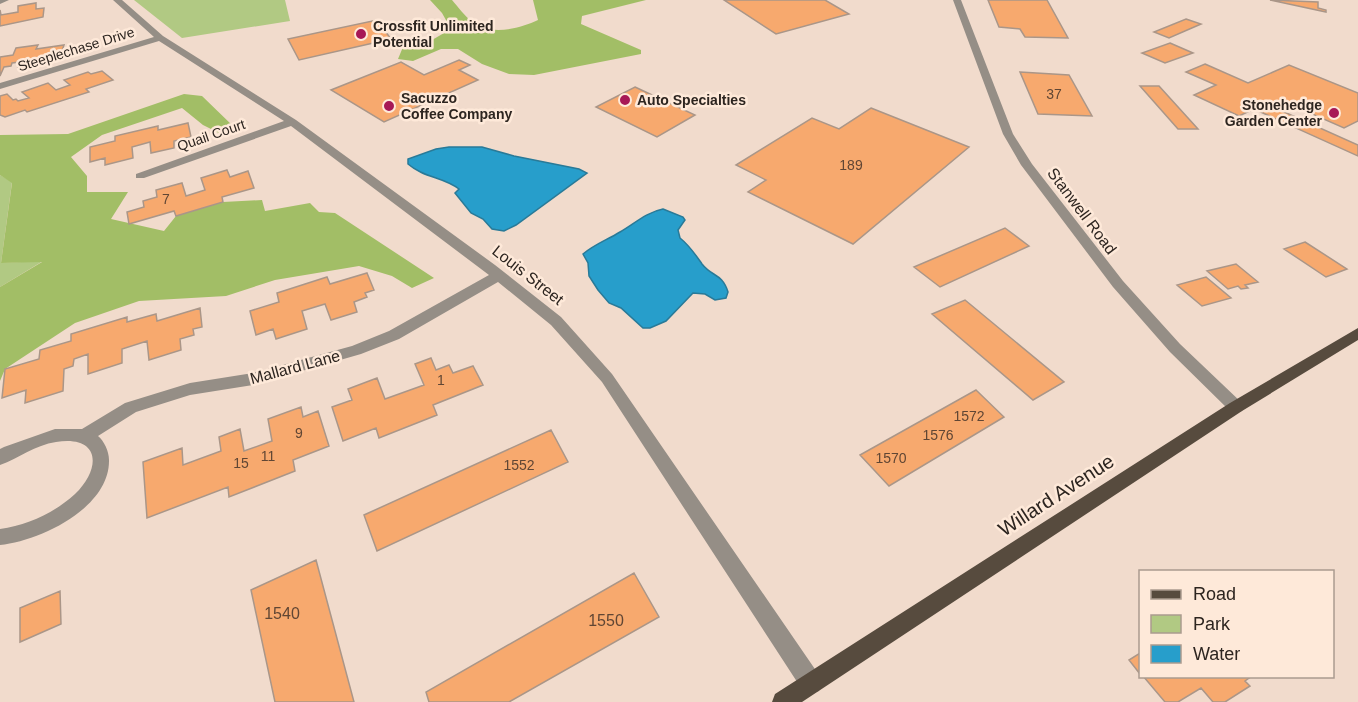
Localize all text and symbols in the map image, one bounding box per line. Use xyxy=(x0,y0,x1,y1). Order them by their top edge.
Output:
place label: Crossfit Unlimited Potential xyxy=(373,18,494,50)
street label: Steeplechase Drive xyxy=(16,24,137,74)
marker: Crossfit Unlimited Potential xyxy=(354,27,368,41)
house number: 37 xyxy=(1046,86,1062,102)
place label: Sacuzzo Coffee Company xyxy=(401,90,512,122)
place label: Auto Specialties xyxy=(637,92,746,108)
marker: Auto Specialties xyxy=(618,93,632,107)
place label: Stonehedge Garden Center xyxy=(1225,97,1323,129)
marker: Sacuzzo Coffee Company xyxy=(382,99,396,113)
marker: Stonehedge Garden Center xyxy=(1327,106,1341,120)
street label: Quail Court xyxy=(175,116,247,154)
house number: 189 xyxy=(839,157,863,173)
street label: Stanwell Road xyxy=(1044,165,1120,257)
house number: 7 xyxy=(162,191,170,207)
street label: Louis Street xyxy=(489,242,567,308)
street label: Mallard Lane xyxy=(248,347,342,387)
house number: 1 xyxy=(437,372,445,388)
house number: 1572 xyxy=(953,408,985,424)
house number: 9 xyxy=(295,425,303,441)
house number: 1576 xyxy=(922,427,954,443)
house number: 11 xyxy=(261,448,275,464)
house number: 1570 xyxy=(875,450,907,466)
street label: Willard Avenue xyxy=(994,450,1118,540)
house number: 15 xyxy=(233,455,249,471)
house number: 1552 xyxy=(503,457,535,473)
legend xyxy=(1139,570,1334,678)
text: Road xyxy=(1193,584,1236,604)
house number: 1540 xyxy=(264,605,300,622)
house number: 1550 xyxy=(588,612,624,629)
text: Park xyxy=(1193,614,1231,634)
text: Water xyxy=(1193,644,1240,664)

